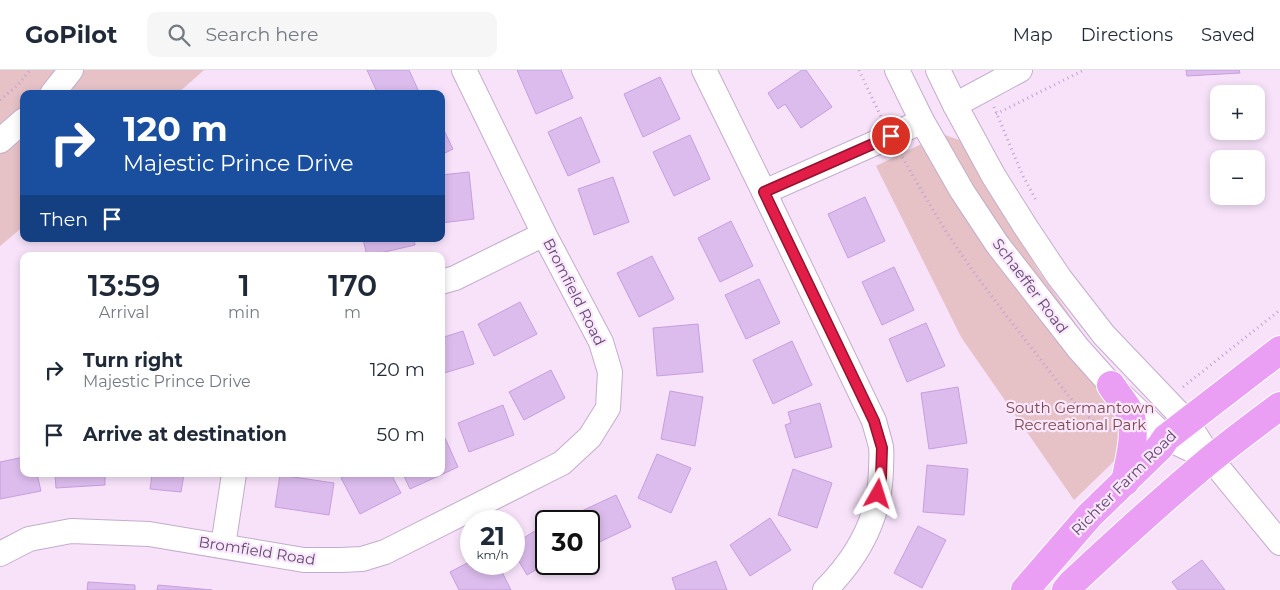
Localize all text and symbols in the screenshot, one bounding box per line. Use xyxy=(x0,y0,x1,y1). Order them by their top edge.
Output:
search box xyxy=(147,12,497,57)
text: GoPilot xyxy=(25,20,117,49)
icon: search xyxy=(165,21,193,49)
text: Search here xyxy=(205,23,318,46)
text: Map xyxy=(1013,24,1053,46)
text: Directions xyxy=(1081,24,1173,46)
text: Saved xyxy=(1201,24,1255,46)
map controls xyxy=(1210,85,1265,205)
button: + xyxy=(1210,85,1265,140)
text: 120 m xyxy=(123,107,228,150)
icon: right xyxy=(40,110,105,175)
pin xyxy=(870,115,912,157)
icon: arrive xyxy=(877,122,905,150)
text: Majestic Prince Drive xyxy=(123,150,354,177)
button: − xyxy=(1210,150,1265,205)
icon: arrive xyxy=(98,205,126,233)
text: Then xyxy=(40,208,88,231)
street label: Schaeffer Road xyxy=(989,234,1072,337)
street label: Bromfield Road xyxy=(539,235,610,349)
text: 13:59 xyxy=(88,267,160,304)
text: 1 xyxy=(238,267,250,304)
text: 170 xyxy=(328,267,377,304)
text: Arrival xyxy=(99,303,149,322)
text: min xyxy=(228,303,260,322)
text: m xyxy=(344,303,361,322)
text: Turn right xyxy=(83,349,183,372)
icon: right xyxy=(40,356,68,384)
text: 120 m xyxy=(370,358,425,381)
text: Majestic Prince Drive xyxy=(83,372,251,391)
park label: South Germantown Recreational Park xyxy=(1006,398,1154,434)
icon: arrive xyxy=(40,421,68,449)
text: Arrive at destination xyxy=(83,423,287,446)
text: 50 m xyxy=(377,423,425,446)
street label: Richter Farm Road xyxy=(1067,426,1180,539)
position arrow xyxy=(851,467,903,519)
speed limit sign: 30 xyxy=(535,510,600,575)
text: 21 xyxy=(480,521,505,551)
street label: Bromfield Road xyxy=(197,532,317,569)
text: km/h xyxy=(476,547,509,562)

